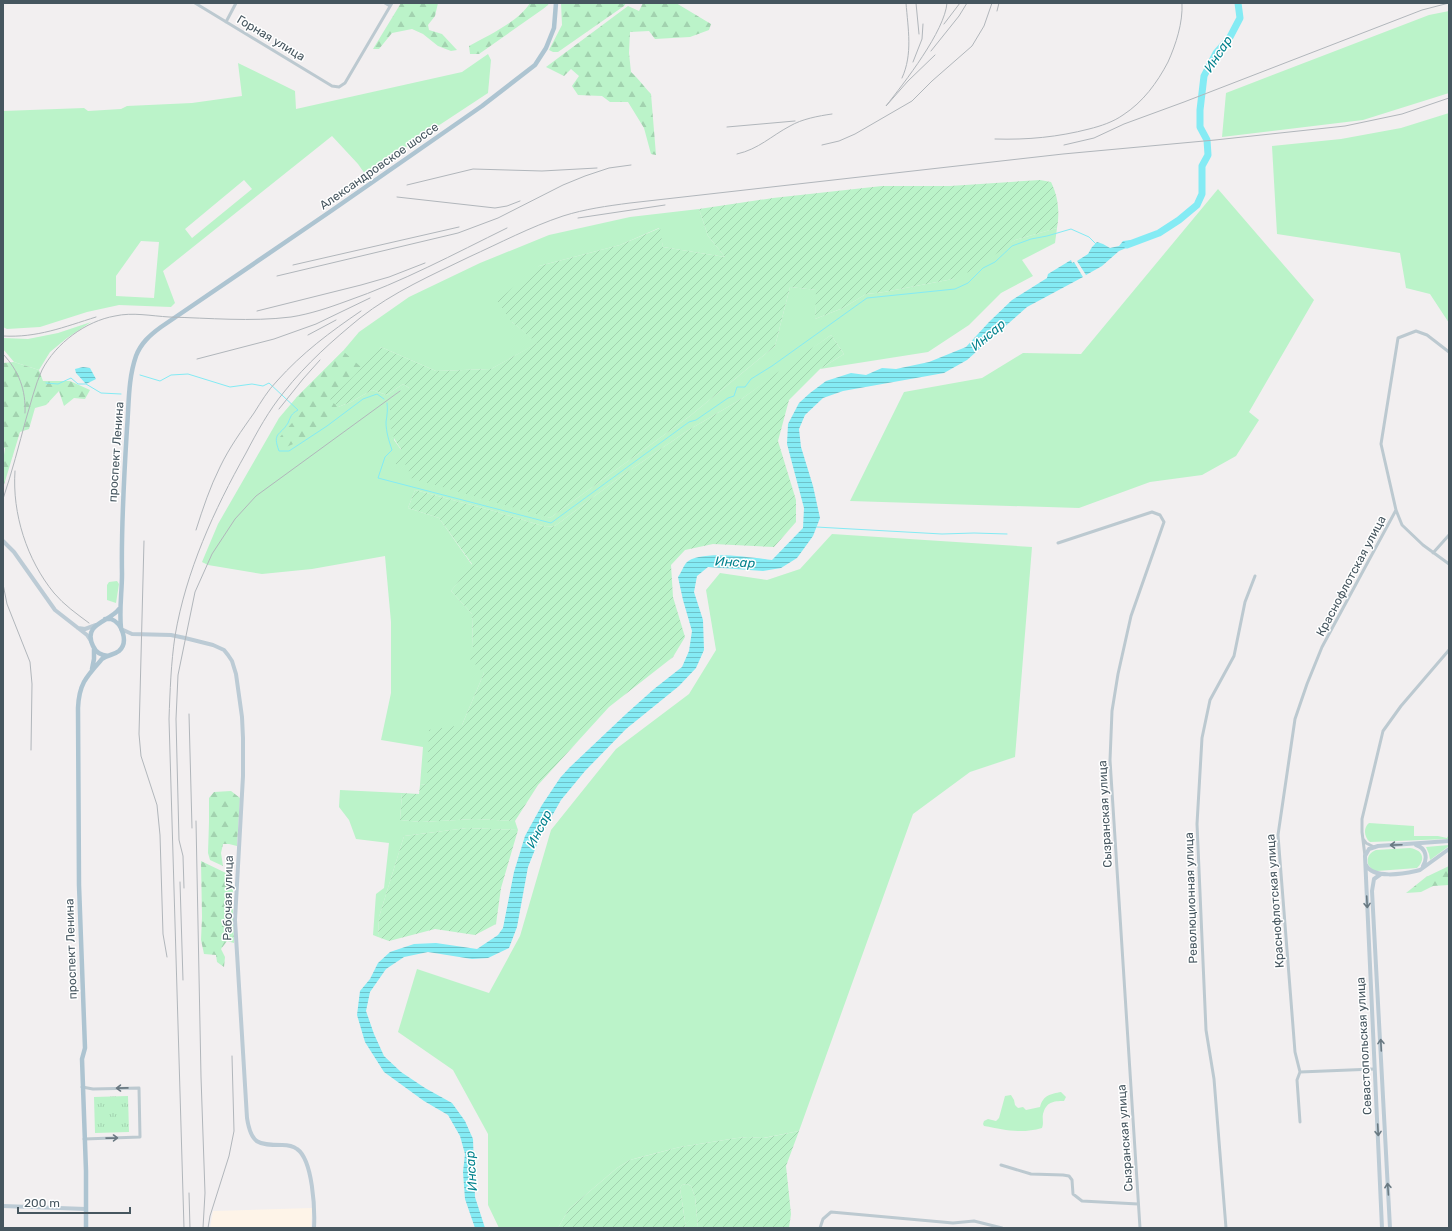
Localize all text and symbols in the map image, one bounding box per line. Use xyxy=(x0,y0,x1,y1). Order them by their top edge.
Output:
street label: Горная улица xyxy=(234,12,308,64)
water label: Инсар xyxy=(1201,33,1235,75)
street label: Александровское шоссе xyxy=(317,119,441,212)
water label: Инсар xyxy=(968,316,1008,354)
street label: проспект Ленина xyxy=(105,401,127,503)
street label: Краснофлотская улица xyxy=(1313,513,1389,639)
water label: Инсар xyxy=(715,553,756,571)
street label: Сызранская улица xyxy=(1095,760,1115,868)
water label: Инсар xyxy=(523,808,555,850)
street label: Революционная улица xyxy=(1182,832,1200,964)
street label: Краснофлотская улица xyxy=(1263,833,1287,969)
one-way arrow xyxy=(1390,841,1403,849)
street label: Рабочая улица xyxy=(220,855,236,941)
one-way arrow xyxy=(1363,895,1371,908)
street label: проспект Ленина xyxy=(62,898,80,1000)
street label: Севастопольская улица xyxy=(1353,977,1375,1115)
one-way arrow xyxy=(1377,1039,1384,1052)
one-way arrow xyxy=(116,1084,129,1092)
street label: Сызранская улица xyxy=(1114,1084,1136,1192)
one-way arrow xyxy=(1374,1123,1381,1136)
one-way arrow xyxy=(105,1134,118,1142)
water label: Инсар xyxy=(462,1150,480,1192)
one-way arrow xyxy=(1385,1183,1392,1196)
scale bar xyxy=(18,1189,130,1215)
text: 200 m xyxy=(24,1196,60,1210)

